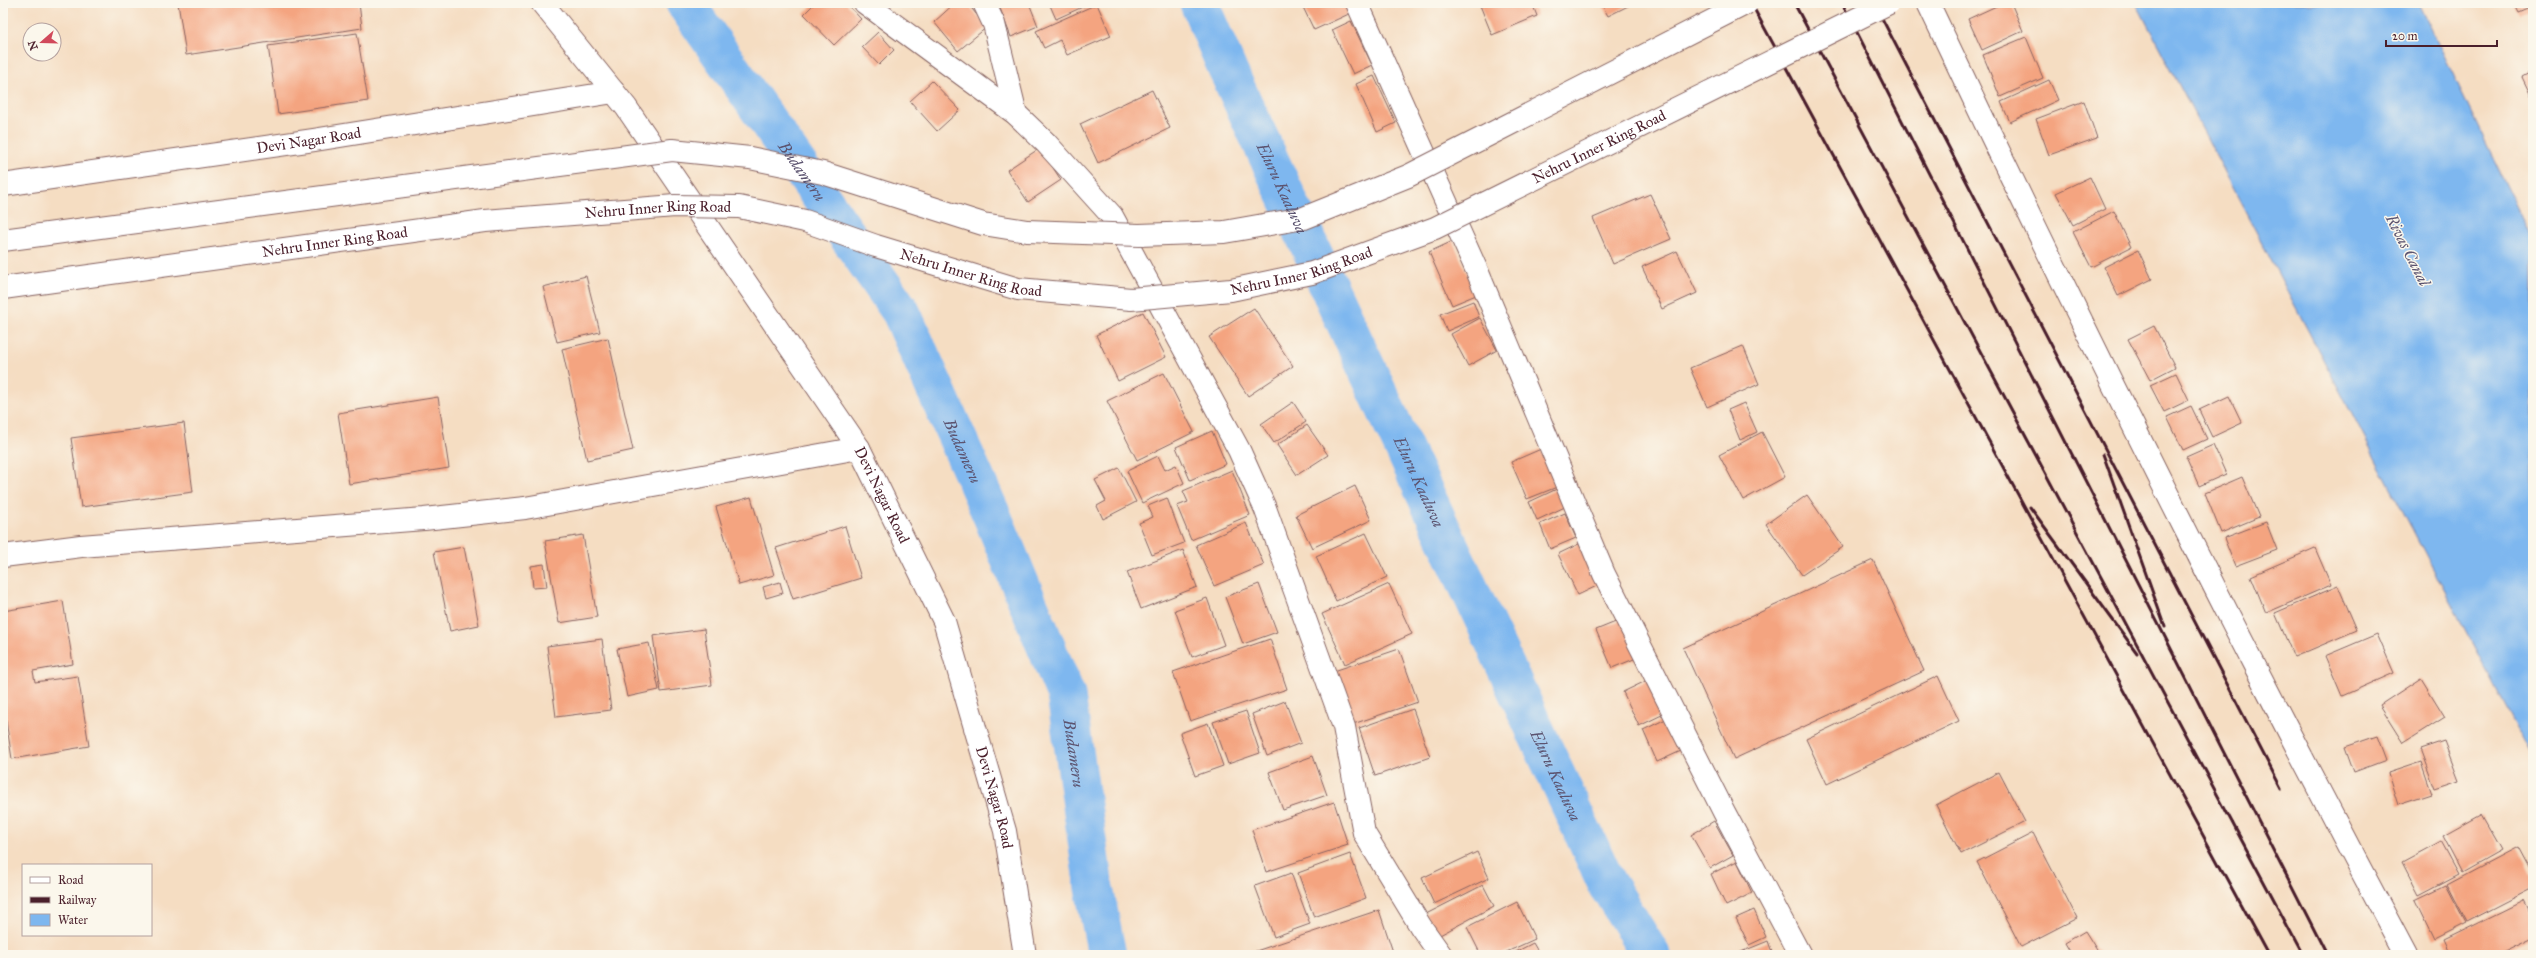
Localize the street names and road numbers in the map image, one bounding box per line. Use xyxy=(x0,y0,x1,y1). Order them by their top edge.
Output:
street label: Nehru Inner Ring Road xyxy=(1529,106,1669,187)
street label: Devi Nagar Road xyxy=(255,124,363,157)
street label: Nehru Inner Ring Road xyxy=(584,197,732,222)
street label: Nehru Inner Ring Road xyxy=(261,223,409,261)
street label: Nehru Inner Ring Road xyxy=(1229,243,1375,299)
street label: Nehru Inner Ring Road xyxy=(898,245,1043,300)
street label: Devi Nagar Road xyxy=(851,444,914,547)
street label: Devi Nagar Road xyxy=(972,744,1017,850)

